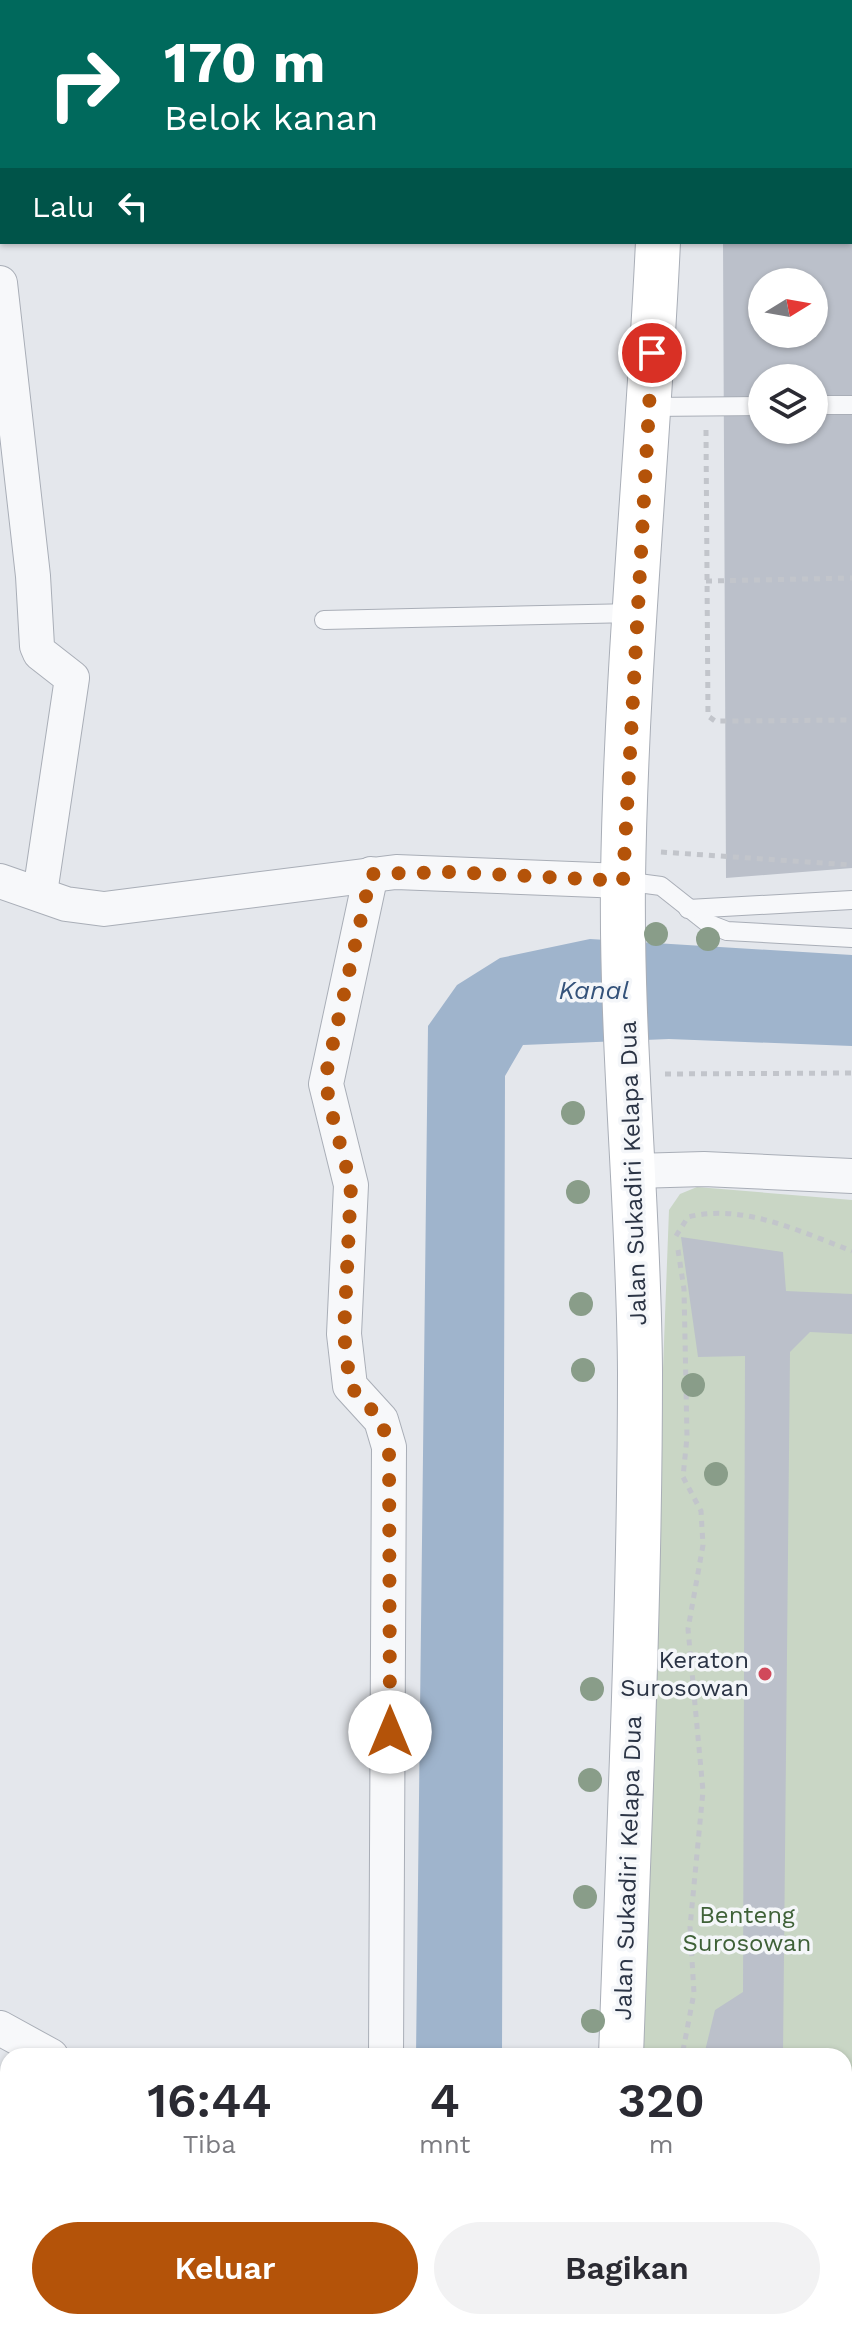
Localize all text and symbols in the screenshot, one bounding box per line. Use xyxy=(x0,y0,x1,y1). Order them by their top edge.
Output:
text: 170 m xyxy=(164,30,326,96)
icon: right xyxy=(32,32,136,136)
text: Belok kanan xyxy=(164,97,378,139)
icon: left xyxy=(111,184,155,228)
text: Lalu xyxy=(32,189,95,224)
north arrow xyxy=(748,268,828,348)
map controls xyxy=(748,268,828,444)
pin xyxy=(618,319,686,387)
icon: arrive xyxy=(630,331,674,375)
button: layers xyxy=(748,364,828,444)
water label: Kanal xyxy=(559,975,630,1005)
street label: Jalan Sukadiri Kelapa Dua xyxy=(614,1020,652,1326)
place label: Keraton Surosowan xyxy=(620,1646,749,1702)
marker: Keraton Surosowan xyxy=(756,1665,774,1683)
position arrow xyxy=(348,1690,432,1774)
street label: Jalan Sukadiri Kelapa Dua xyxy=(609,1715,647,2021)
park label: Benteng Surosowan xyxy=(683,1901,811,1957)
text: 16:44 xyxy=(147,2072,272,2129)
text: 4 xyxy=(429,2072,460,2129)
text: 320 xyxy=(618,2072,705,2129)
text: Tiba xyxy=(183,2129,236,2159)
text: mnt xyxy=(419,2129,470,2159)
text: m xyxy=(649,2129,674,2159)
button: Keluar xyxy=(32,2222,418,2314)
button: Bagikan xyxy=(434,2222,820,2314)

